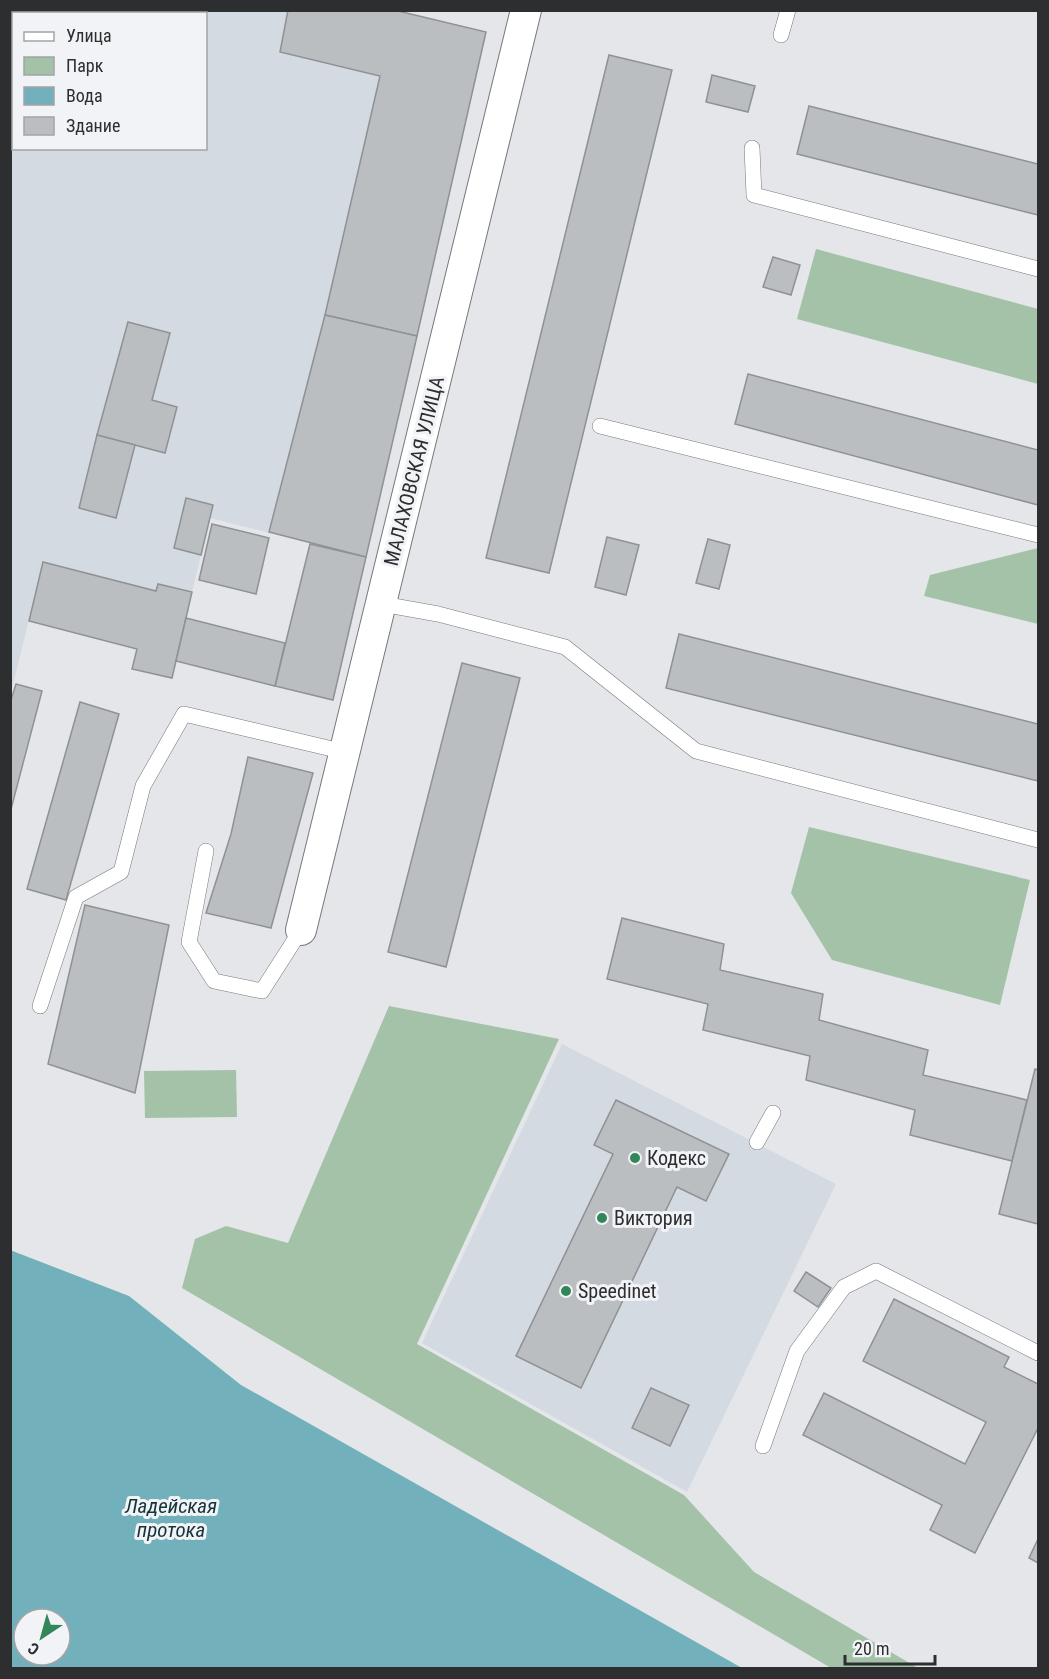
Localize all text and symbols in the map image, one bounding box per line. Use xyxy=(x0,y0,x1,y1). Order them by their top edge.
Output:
legend xyxy=(12,12,207,150)
text: Улица xyxy=(66,25,112,46)
text: Парк xyxy=(66,55,104,76)
text: Вода xyxy=(66,85,103,106)
text: Здание xyxy=(66,115,120,136)
street label: МАЛАХОВСКАЯ УЛИЦА xyxy=(379,373,449,568)
place label: Кодекс xyxy=(647,1146,706,1170)
marker: Кодекс xyxy=(628,1151,642,1165)
place label: Виктория xyxy=(614,1206,693,1230)
marker: Виктория xyxy=(595,1211,609,1225)
place label: Speedinet xyxy=(578,1279,657,1303)
marker: Speedinet xyxy=(559,1284,573,1298)
water label: Ладейская протока xyxy=(124,1494,217,1542)
north arrow xyxy=(12,1607,72,1667)
scale bar xyxy=(845,1628,935,1666)
text: С xyxy=(24,1638,43,1659)
text: 20 m xyxy=(854,1638,889,1659)

